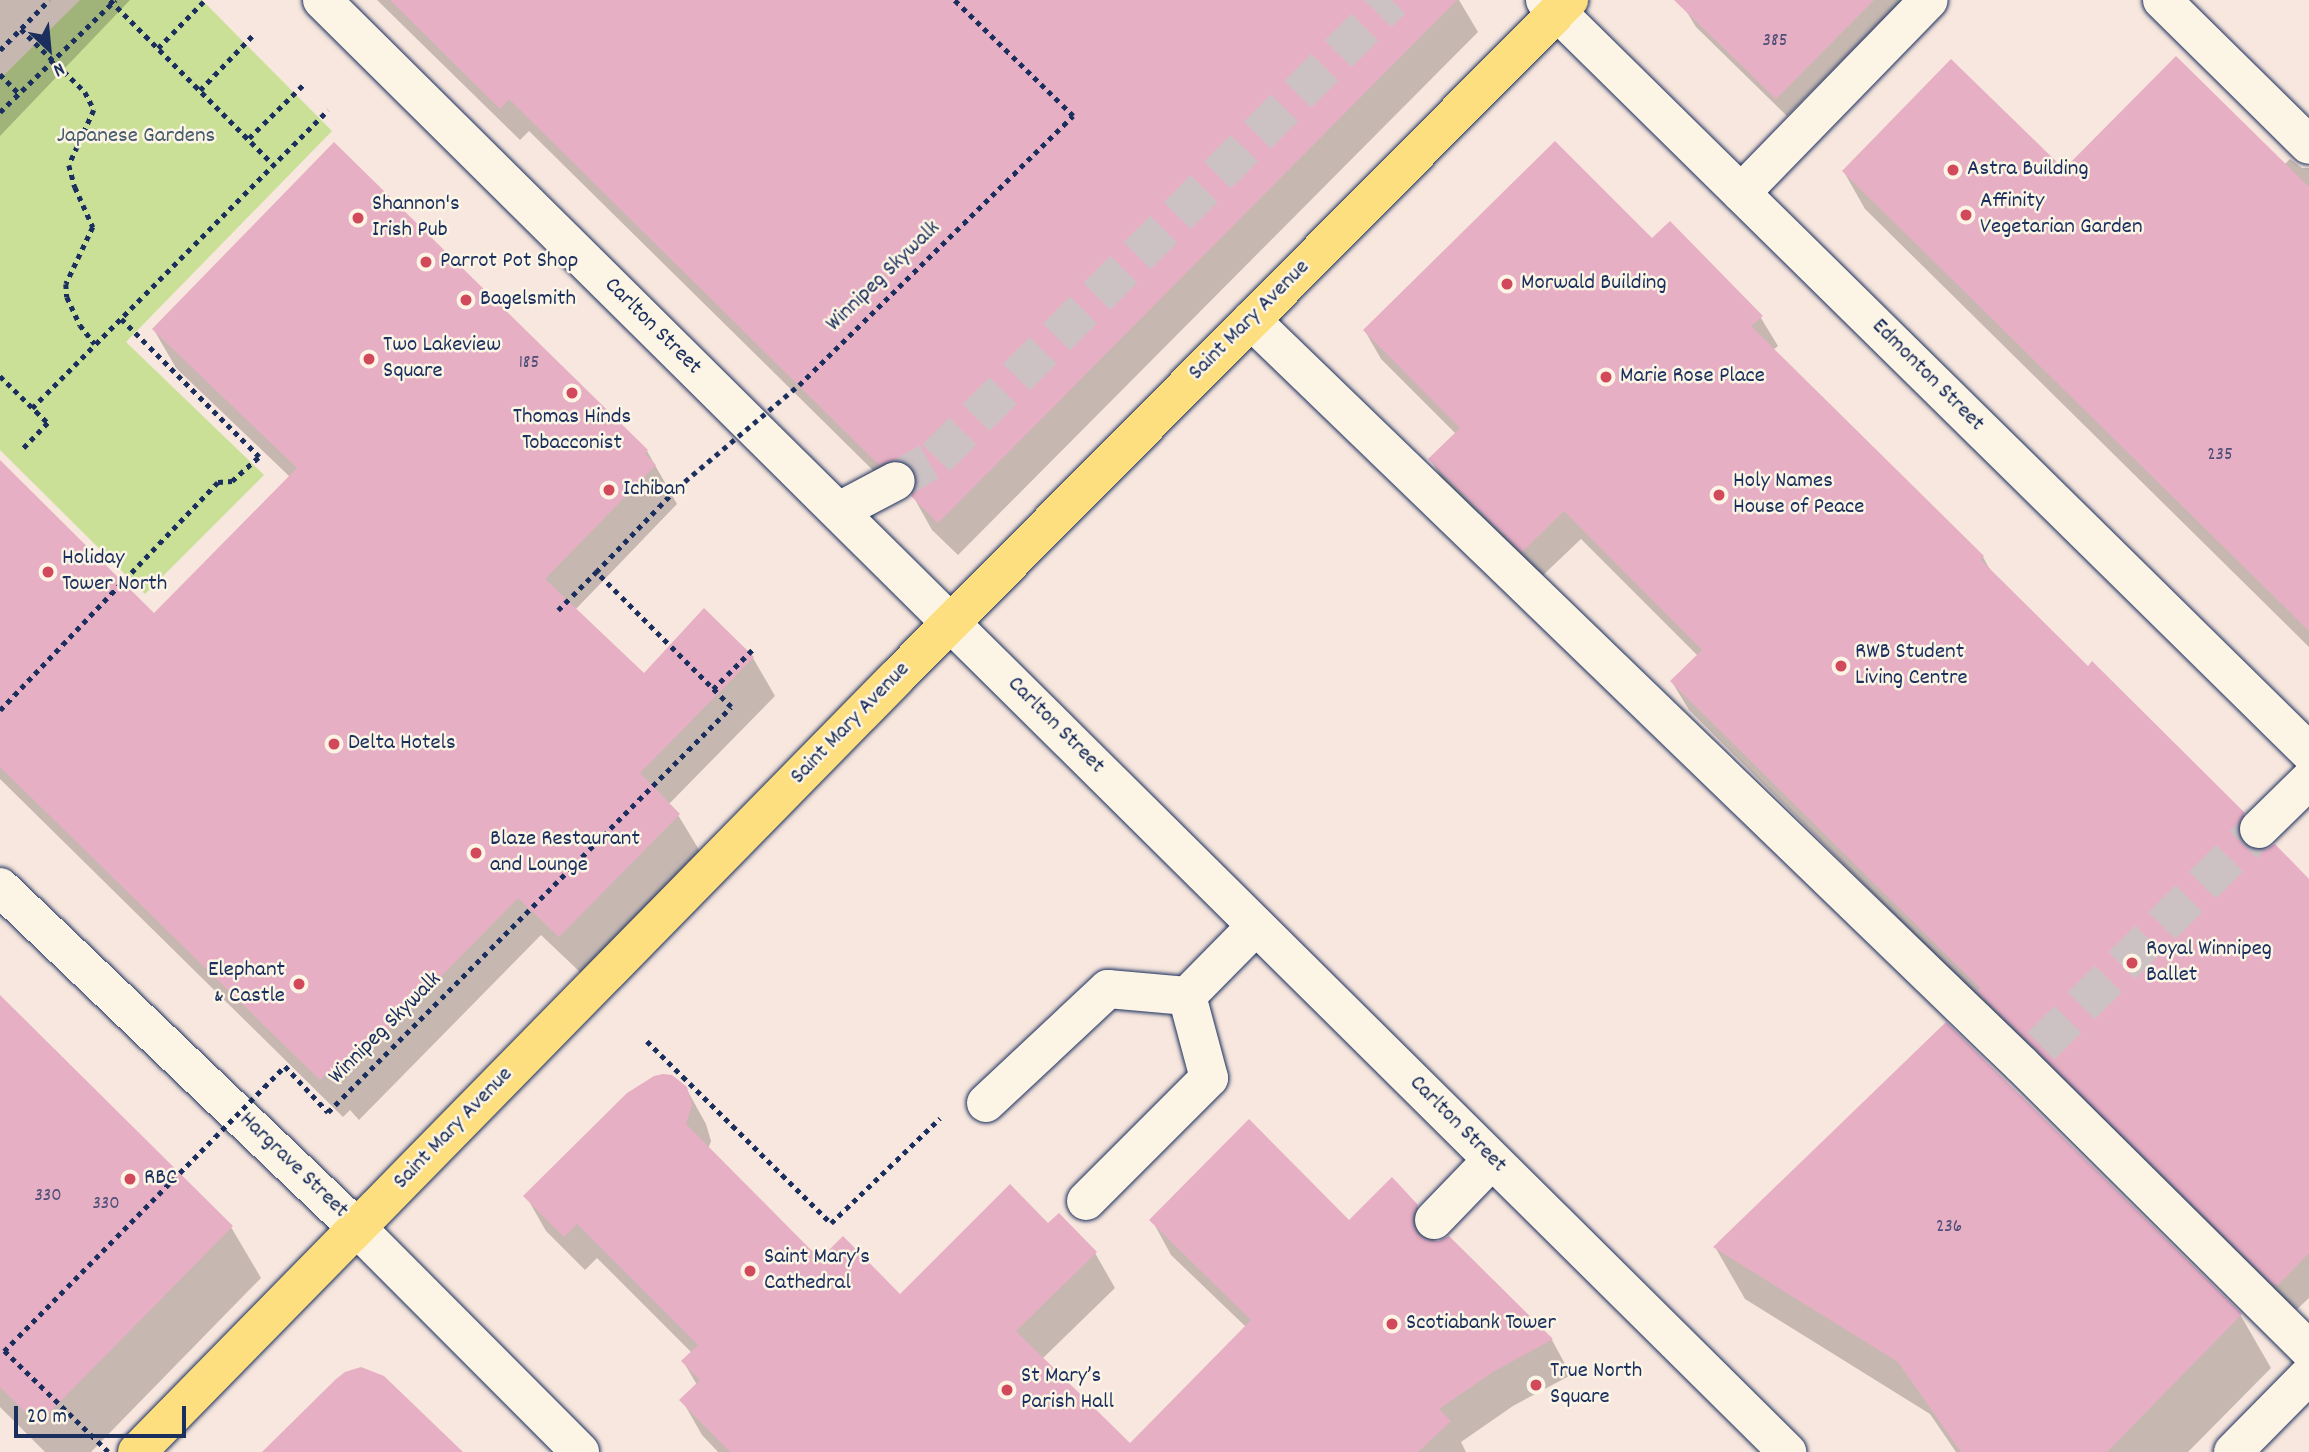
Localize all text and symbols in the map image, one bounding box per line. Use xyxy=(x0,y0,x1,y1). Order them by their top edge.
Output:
north arrow xyxy=(14,14,84,84)
house number: 385 xyxy=(1763,31,1787,53)
text: N xyxy=(48,54,69,83)
park label: Japanese Gardens xyxy=(57,123,215,151)
place label: Astra Building xyxy=(1967,156,2089,184)
marker: Astra Building xyxy=(1945,162,1961,178)
place label: Affinity Vegetarian Garden xyxy=(1980,188,2143,242)
place label: Shannon's Irish Pub xyxy=(372,191,460,245)
marker: Affinity Vegetarian Garden xyxy=(1958,207,1974,223)
marker: Shannon's Irish Pub xyxy=(350,210,366,226)
street label: Winnipeg Skywalk xyxy=(821,216,947,338)
place label: Parrot Pot Shop xyxy=(440,248,578,276)
marker: Parrot Pot Shop xyxy=(418,254,434,270)
street label: Saint Mary Avenue xyxy=(1184,255,1316,387)
place label: Morwald Building xyxy=(1521,270,1667,298)
street label: Carlton Street xyxy=(597,272,707,382)
marker: Morwald Building xyxy=(1499,276,1515,292)
place label: Bagelsmith xyxy=(480,286,576,314)
marker: Bagelsmith xyxy=(458,292,474,308)
street label: Edmonton Street xyxy=(1865,314,1989,438)
place label: Two Lakeview Square xyxy=(383,332,501,386)
marker: Two Lakeview Square xyxy=(361,351,377,367)
house number: 185 xyxy=(519,353,539,375)
place label: Marie Rose Place xyxy=(1620,363,1765,391)
marker: Marie Rose Place xyxy=(1598,369,1614,385)
marker: Thomas Hinds Tobacconist xyxy=(564,385,580,401)
place label: Thomas Hinds Tobacconist xyxy=(513,404,631,458)
house number: 235 xyxy=(2207,445,2233,467)
place label: Holy Names House of Peace xyxy=(1733,468,1864,522)
place label: Ichiban xyxy=(623,476,685,504)
marker: Ichiban xyxy=(601,482,617,498)
marker: Holy Names House of Peace xyxy=(1711,487,1727,503)
place label: Holiday Tower North xyxy=(62,545,167,599)
marker: Holiday Tower North xyxy=(40,564,56,580)
place label: RWB Student Living Centre xyxy=(1855,639,1968,693)
street label: Saint Mary Avenue xyxy=(786,657,916,791)
marker: RWB Student Living Centre xyxy=(1833,658,1849,674)
street label: Carlton Street xyxy=(1000,671,1110,781)
place label: Delta Hotels xyxy=(348,730,456,758)
marker: Delta Hotels xyxy=(326,736,342,752)
place label: Blaze Restaurant and Lounge xyxy=(490,826,640,880)
marker: Blaze Restaurant and Lounge xyxy=(468,845,484,861)
place label: Royal Winnipeg Ballet xyxy=(2146,936,2272,990)
marker: Royal Winnipeg Ballet xyxy=(2124,955,2140,971)
place label: Elephant & Castle xyxy=(208,957,285,1011)
street label: Winnipeg Skywalk xyxy=(324,967,448,1091)
marker: Elephant & Castle xyxy=(291,976,307,992)
street label: Saint Mary Avenue xyxy=(389,1062,519,1196)
street label: Carlton Street xyxy=(1402,1070,1512,1180)
street label: Hargrave Street xyxy=(233,1107,353,1225)
place label: RBC xyxy=(144,1165,177,1193)
marker: RBC xyxy=(122,1171,138,1187)
house number: 330 xyxy=(34,1186,62,1208)
house number: 330 xyxy=(92,1194,120,1216)
house number: 236 xyxy=(1936,1217,1962,1239)
place label: Saint Mary’s Cathedral xyxy=(764,1244,870,1298)
marker: Saint Mary’s Cathedral xyxy=(742,1263,758,1279)
place label: Scotiabank Tower xyxy=(1406,1310,1556,1338)
marker: Scotiabank Tower xyxy=(1384,1316,1400,1332)
place label: True North Square xyxy=(1550,1358,1642,1412)
place label: St Mary’s Parish Hall xyxy=(1021,1363,1114,1417)
marker: True North Square xyxy=(1528,1377,1544,1393)
marker: St Mary’s Parish Hall xyxy=(999,1382,1015,1398)
scale bar xyxy=(18,1392,189,1436)
text: 20 m xyxy=(27,1403,67,1433)

